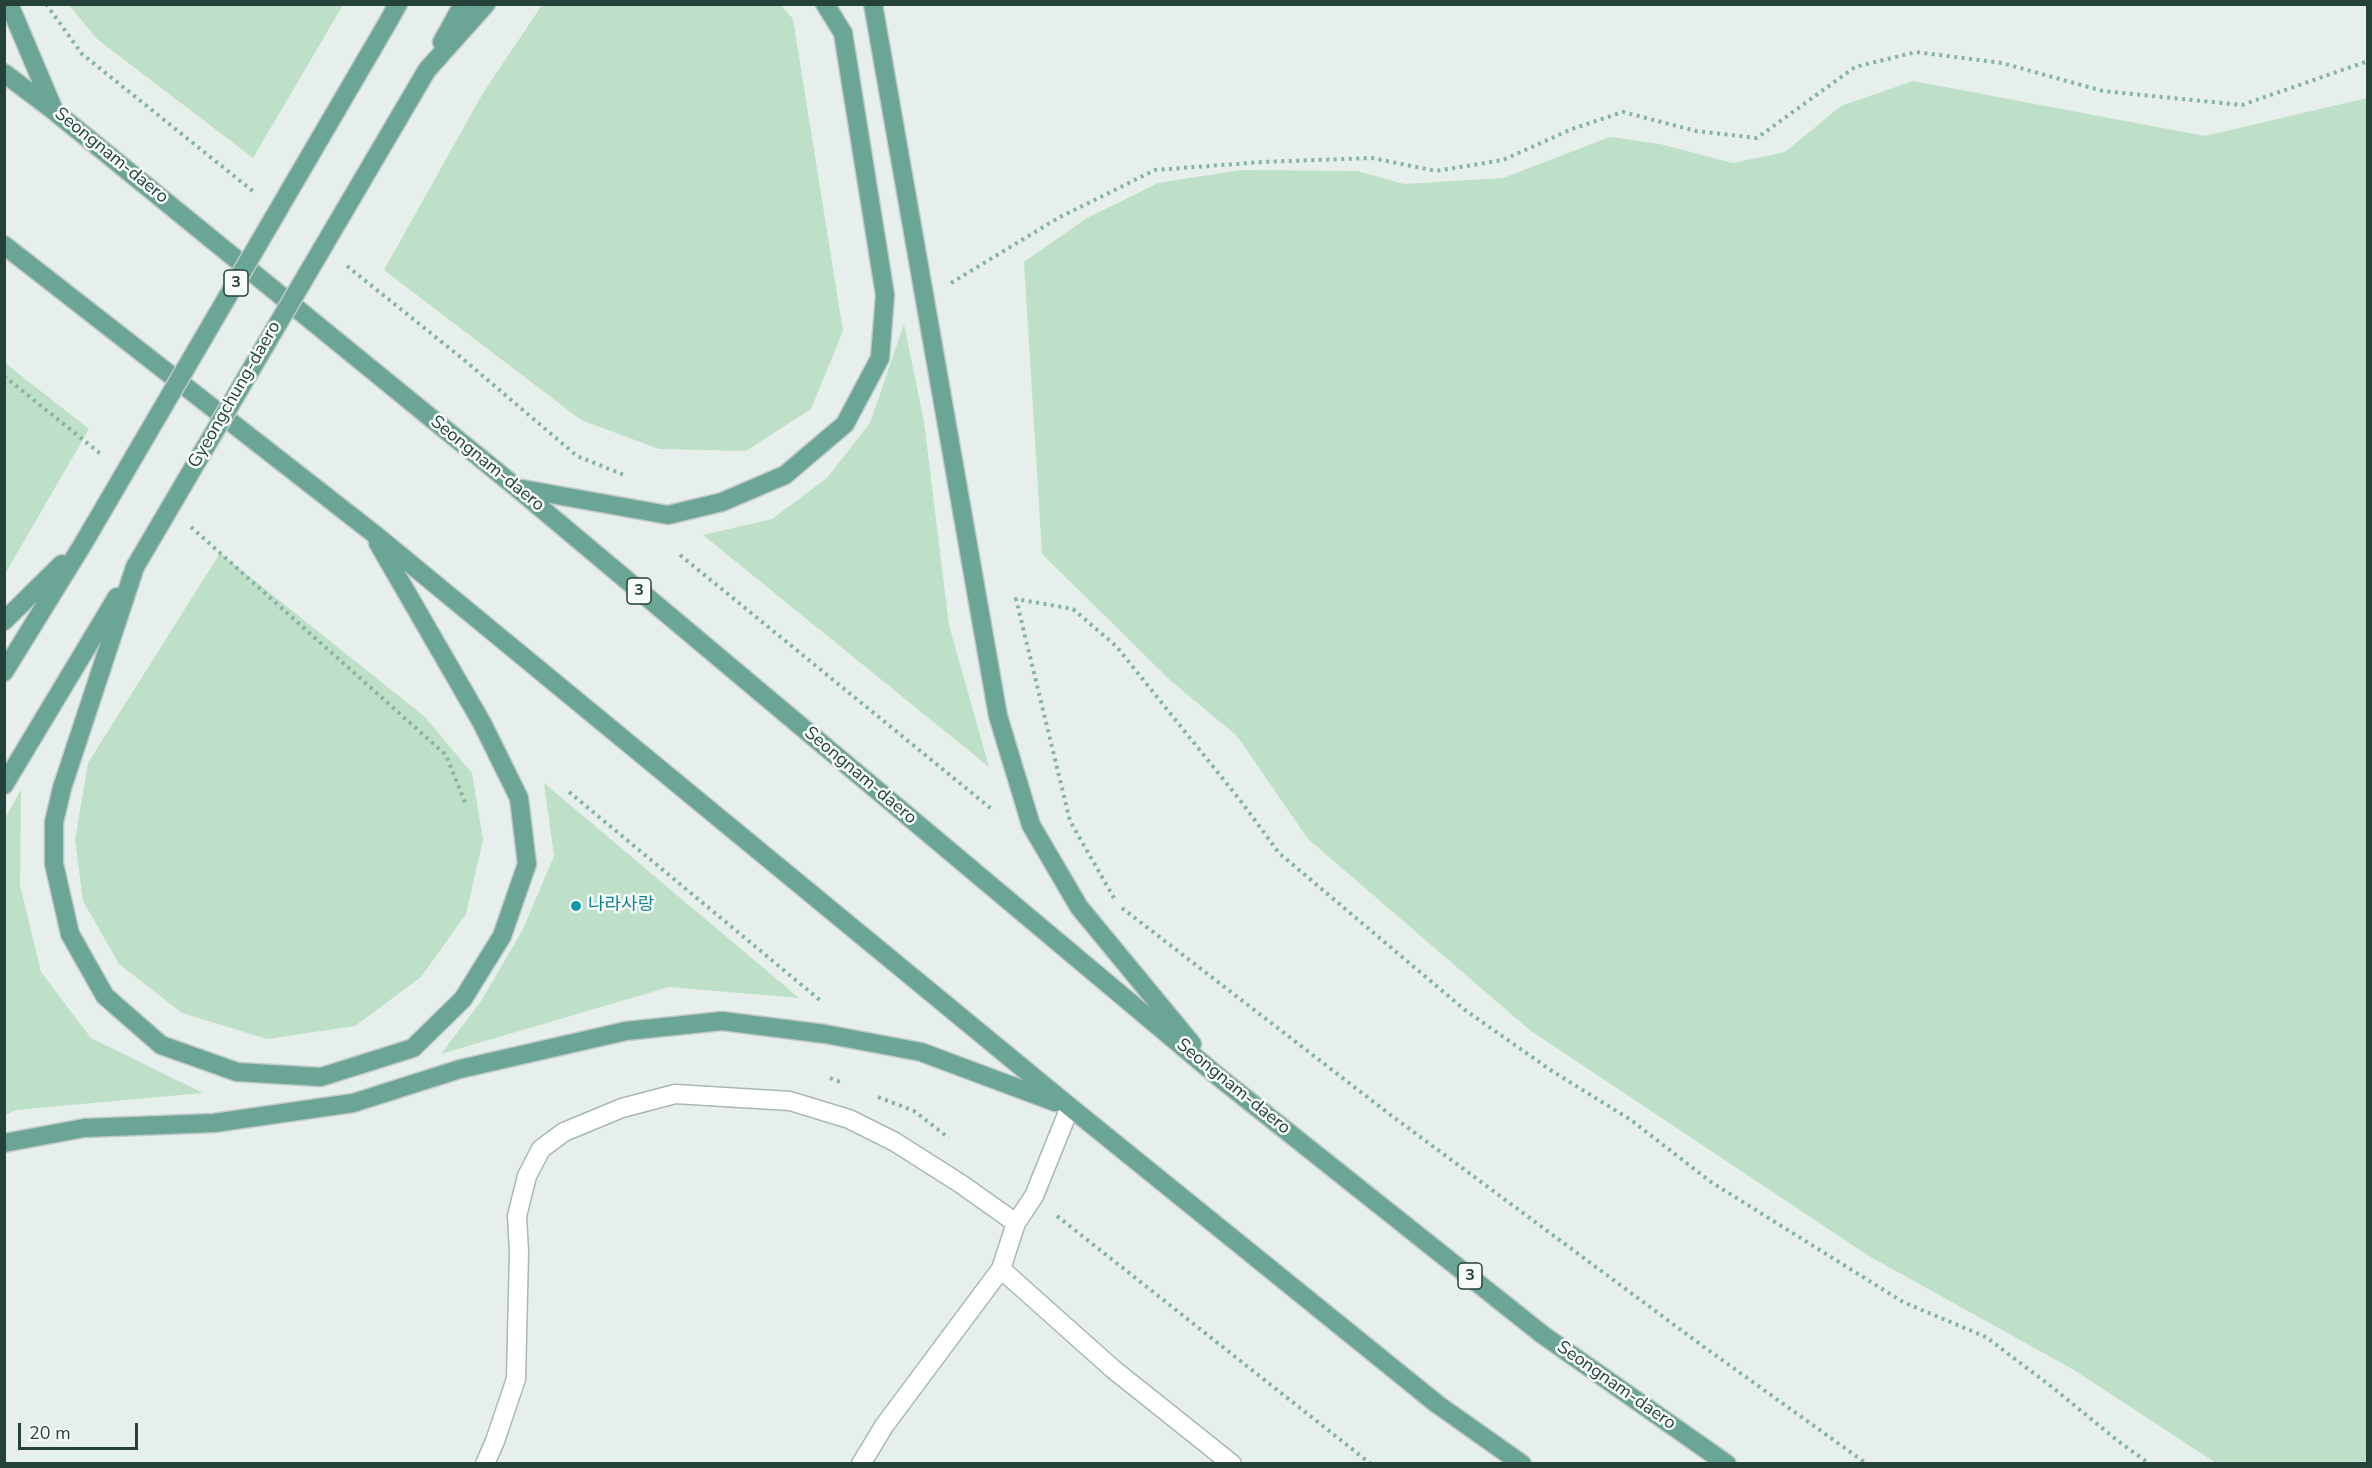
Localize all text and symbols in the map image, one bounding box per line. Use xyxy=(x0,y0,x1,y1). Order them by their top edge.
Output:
street label: Seongnam-daero xyxy=(50,103,172,209)
road number: 3 xyxy=(224,270,248,296)
street label: Gyeongchung-daero xyxy=(184,318,286,472)
street label: Seongnam-daero xyxy=(426,411,548,517)
road number: 3 xyxy=(627,578,651,604)
street label: Seongnam-daero xyxy=(799,723,921,829)
place label: 나라사랑 xyxy=(588,895,654,917)
marker: 나라사랑 xyxy=(569,899,583,913)
street label: Seongnam-daero xyxy=(1172,1034,1294,1140)
road number: 3 xyxy=(1458,1263,1482,1289)
street label: Seongnam-daero xyxy=(1552,1337,1680,1435)
scale bar xyxy=(21,1411,141,1449)
text: 20 m xyxy=(29,1421,71,1445)

